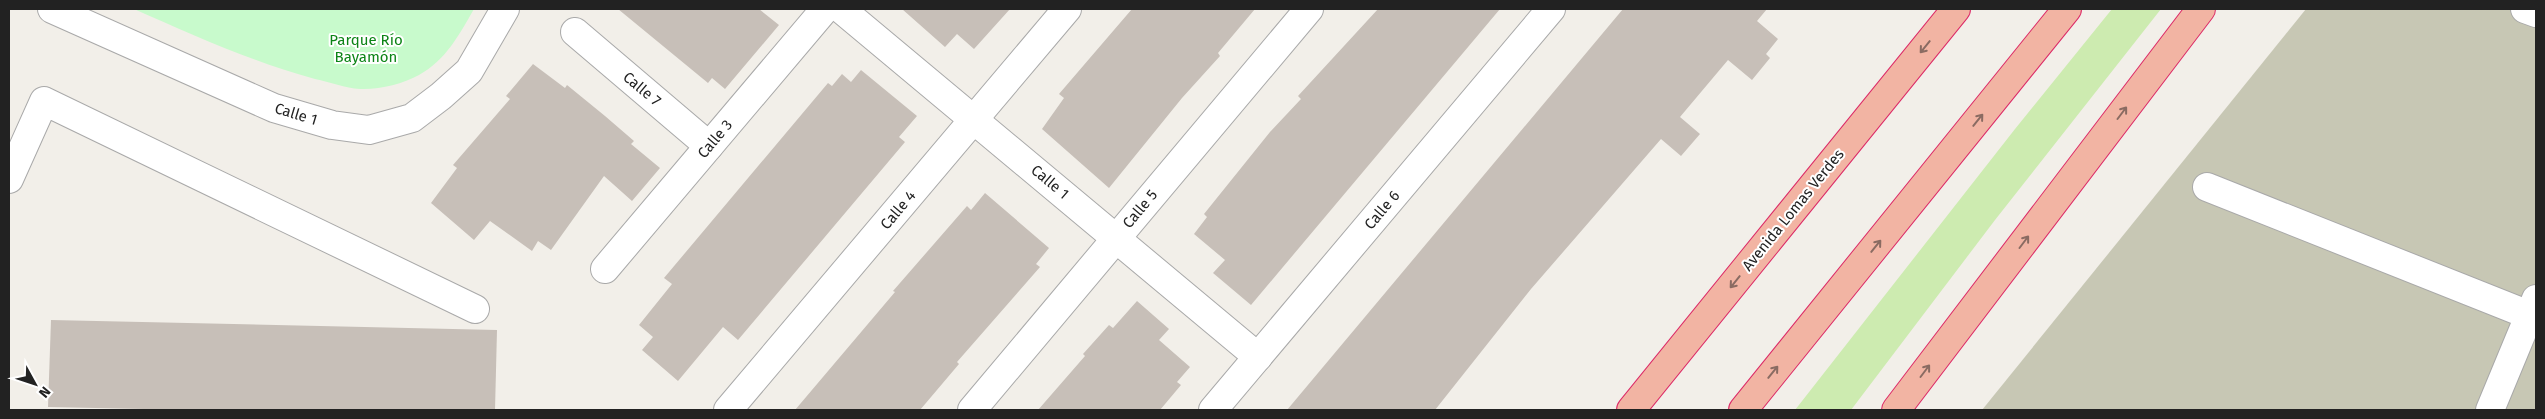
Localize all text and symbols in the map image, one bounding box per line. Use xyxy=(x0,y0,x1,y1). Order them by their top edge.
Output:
park label: Parque Río Bayamón xyxy=(329,31,403,66)
one-way arrow xyxy=(1920,40,1931,53)
street label: Calle 7 xyxy=(619,68,665,110)
street label: Calle 1 xyxy=(273,99,319,129)
one-way arrow xyxy=(2117,106,2127,120)
one-way arrow xyxy=(1972,113,1983,126)
street label: Calle 3 xyxy=(694,116,736,162)
street label: Avenida Lomas Verdes xyxy=(1738,145,1848,275)
street label: Calle 1 xyxy=(1028,161,1072,203)
street label: Calle 5 xyxy=(1119,186,1161,232)
street label: Calle 4 xyxy=(877,187,919,233)
street label: Calle 6 xyxy=(1361,187,1403,233)
one-way arrow xyxy=(2018,236,2029,249)
one-way arrow xyxy=(1870,240,1881,253)
one-way arrow xyxy=(1729,275,1740,288)
north arrow xyxy=(10,359,60,409)
one-way arrow xyxy=(1920,364,1930,378)
one-way arrow xyxy=(1768,366,1779,379)
text: N xyxy=(35,383,54,401)

